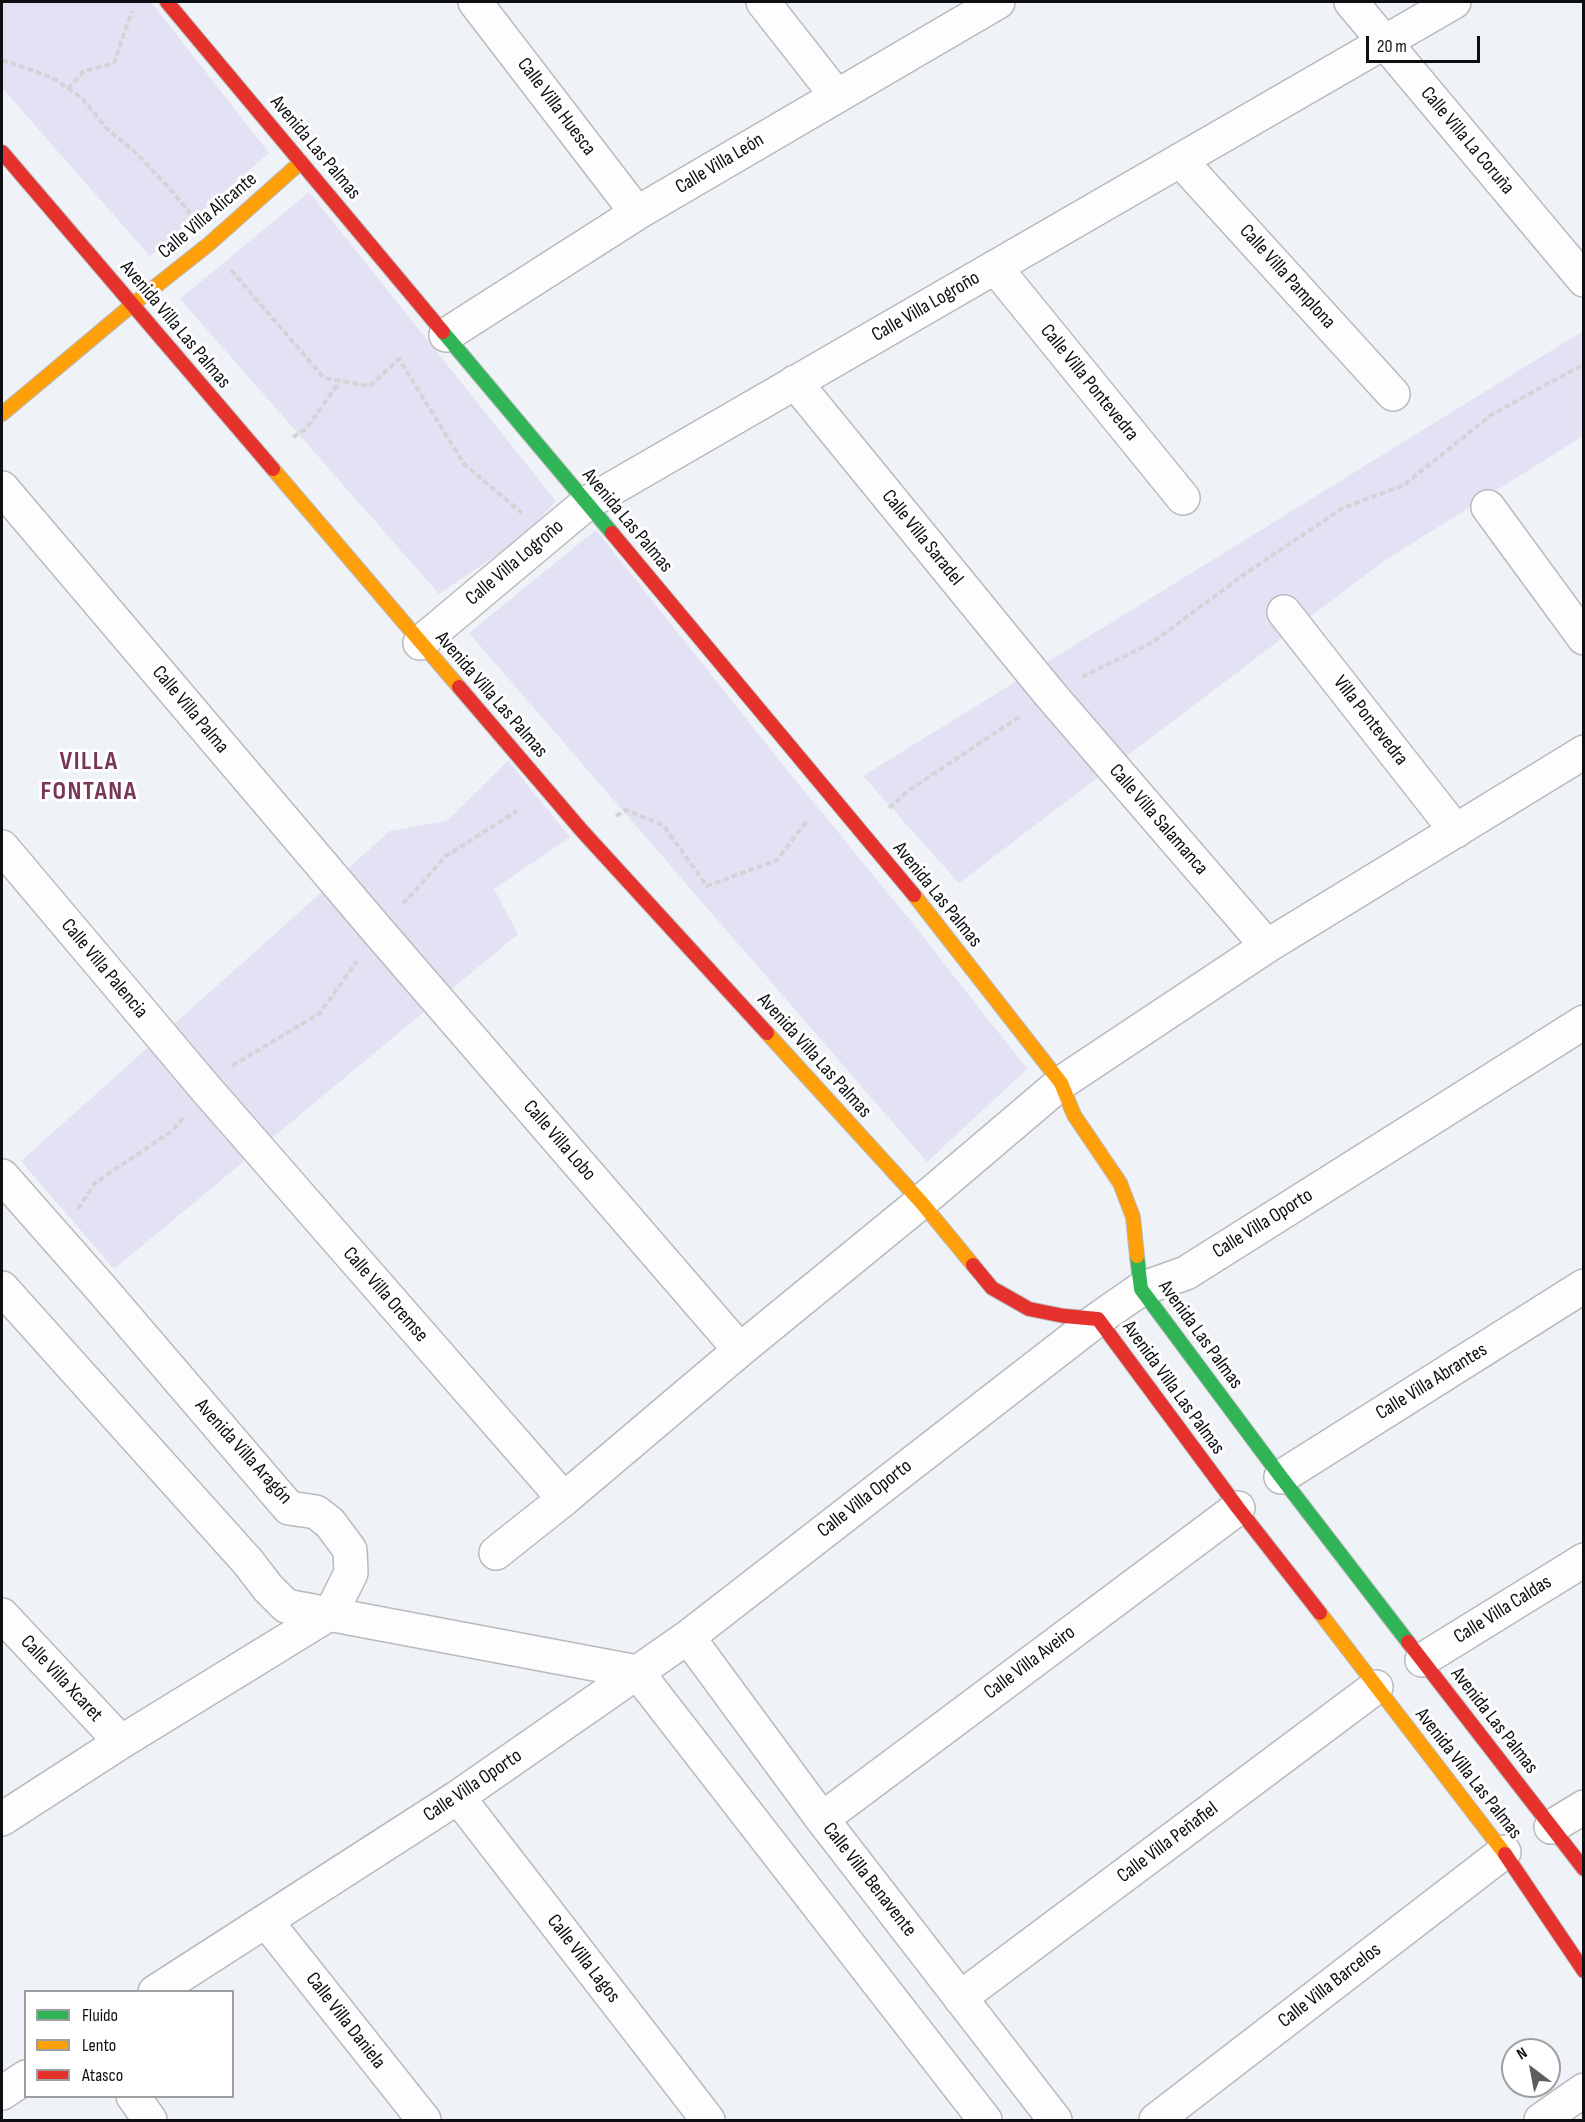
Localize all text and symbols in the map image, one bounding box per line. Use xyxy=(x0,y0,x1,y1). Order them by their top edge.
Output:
scale bar xyxy=(1369,24,1483,62)
text: 20 m xyxy=(1377,36,1407,57)
street label: Calle Villa Huesca xyxy=(512,53,600,161)
street label: Calle Villa La Coruña xyxy=(1415,82,1519,200)
street label: Avenida Las Palmas xyxy=(265,91,365,205)
street label: Calle Villa León xyxy=(671,128,769,200)
street label: Calle Villa Alicante xyxy=(154,168,262,264)
street label: Calle Villa Pamplona xyxy=(1234,220,1340,334)
street label: Avenida Villa Las Palmas xyxy=(115,256,235,394)
street label: Calle Villa Logroño xyxy=(868,266,984,348)
street label: Calle Villa Pontevedra xyxy=(1035,320,1143,446)
street label: Avenida Las Palmas xyxy=(577,464,677,578)
street label: Calle Villa Saradel xyxy=(876,485,968,591)
street label: Calle Villa Logroño xyxy=(461,515,569,611)
street label: Avenida Villa Las Palmas xyxy=(430,627,552,763)
street label: Calle Villa Palma xyxy=(146,661,234,759)
street label: Villa Pontevedra xyxy=(1327,671,1413,771)
district label: VILLA FONTANA xyxy=(40,746,138,808)
street label: Calle Villa Salamanca xyxy=(1103,760,1213,880)
street label: Avenida Las Palmas xyxy=(887,838,987,952)
street label: Calle Villa Palencia xyxy=(55,914,153,1024)
street label: Avenida Villa Las Palmas xyxy=(752,989,876,1123)
street label: Calle Villa Lobo xyxy=(518,1096,600,1186)
street label: Calle Villa Oporto xyxy=(1209,1184,1317,1264)
street label: Calle Villa Oremse xyxy=(337,1243,433,1347)
street label: Avenida Las Palmas xyxy=(1153,1276,1247,1394)
street label: Avenida Villa Las Palmas xyxy=(1116,1317,1230,1459)
street label: Calle Villa Abrantes xyxy=(1372,1338,1492,1426)
street label: Avenida Villa Aragón xyxy=(189,1394,297,1510)
street label: Calle Villa Oporto xyxy=(813,1455,917,1543)
street label: Calle Villa Caldas xyxy=(1450,1570,1556,1650)
street label: Calle Villa Aveiro xyxy=(980,1621,1080,1705)
street label: Calle Villa Xcaret xyxy=(15,1631,107,1727)
street label: Avenida Las Palmas xyxy=(1445,1663,1543,1779)
street label: Avenida Villa Las Palmas xyxy=(1410,1704,1526,1844)
street label: Calle Villa Oporto xyxy=(419,1744,527,1828)
street label: Calle Villa Peñafiel xyxy=(1113,1797,1223,1889)
street label: Calle Villa Benavente xyxy=(817,1818,921,1942)
street label: Calle Villa Lagos xyxy=(541,1910,625,2008)
street label: Calle Villa Barcelos xyxy=(1274,1938,1386,2034)
street label: Calle Villa Daniela xyxy=(300,1968,390,2074)
legend xyxy=(24,1990,234,2098)
text: Fluido xyxy=(82,2005,118,2026)
text: Lento xyxy=(82,2035,116,2056)
north arrow xyxy=(1501,2038,1561,2098)
text: N xyxy=(1514,2044,1531,2064)
text: Atasco xyxy=(82,2065,123,2086)

